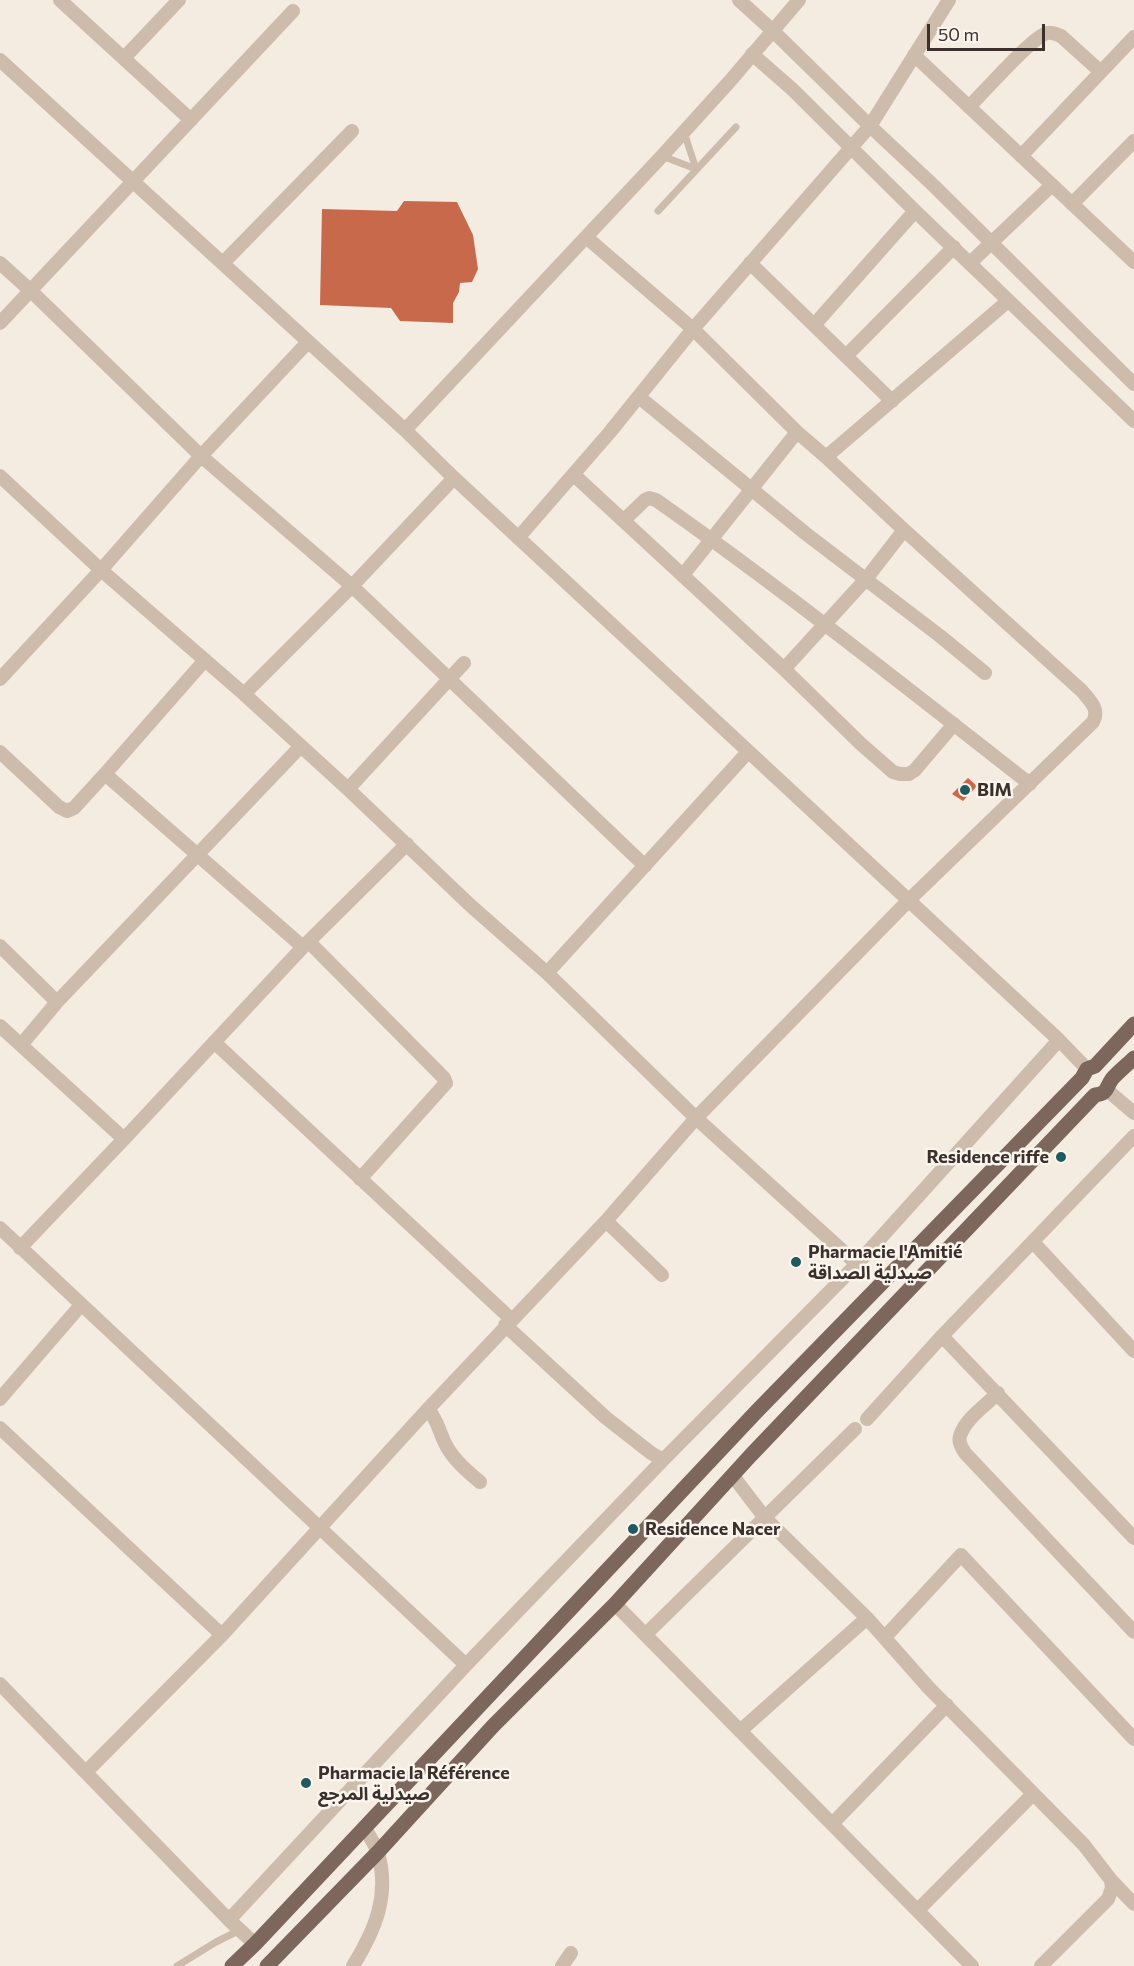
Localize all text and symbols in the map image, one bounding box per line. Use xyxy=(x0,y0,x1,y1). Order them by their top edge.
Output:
scale bar xyxy=(930,12,1048,50)
text: 50 m xyxy=(938,23,979,45)
place label: BIM xyxy=(977,779,1012,801)
marker: BIM xyxy=(958,783,972,797)
place label: Residence riffe xyxy=(926,1146,1049,1168)
marker: Residence riffe xyxy=(1054,1150,1068,1164)
place label: Pharmacie l'Amitié صيدلية الصداقة xyxy=(808,1241,962,1284)
marker: Pharmacie l'Amitié صيدلية الصداقة xyxy=(789,1255,803,1269)
place label: Residence Nacer xyxy=(645,1518,780,1540)
marker: Residence Nacer xyxy=(626,1522,640,1536)
place label: Pharmacie la Référence صيدلية المرجع xyxy=(318,1762,510,1804)
marker: Pharmacie la Référence صيدلية المرجع xyxy=(299,1776,313,1790)

